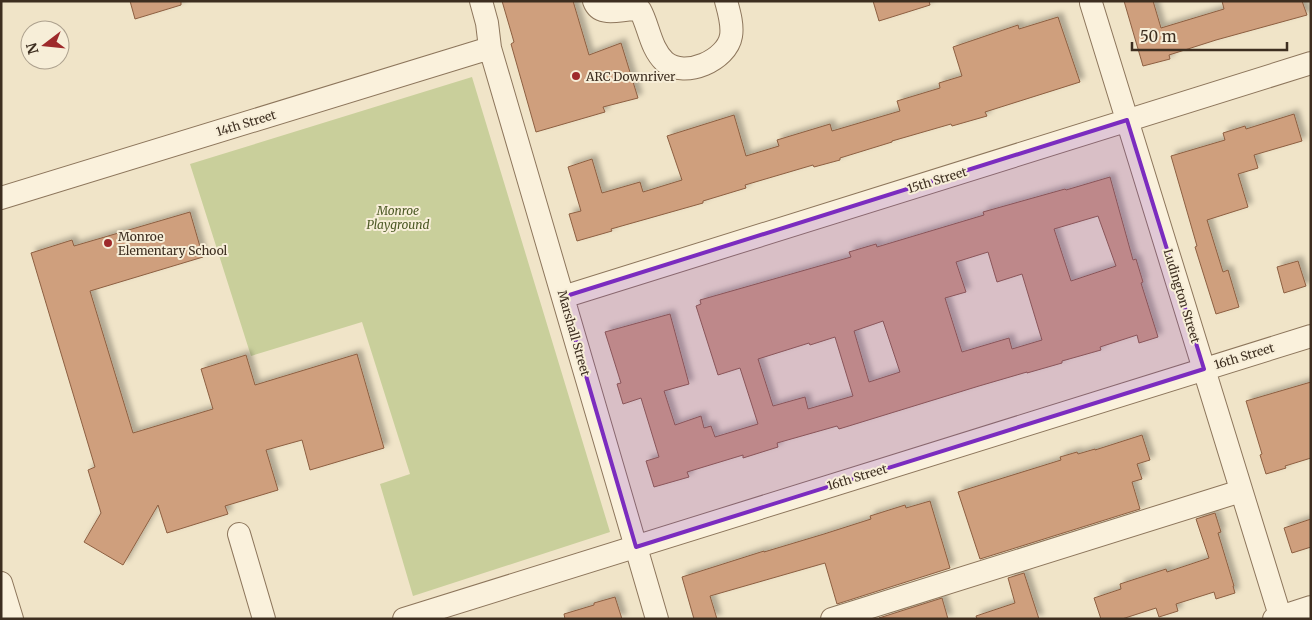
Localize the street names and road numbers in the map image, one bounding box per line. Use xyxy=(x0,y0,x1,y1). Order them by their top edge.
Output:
street label: 14th Street xyxy=(214,107,278,139)
street label: 15th Street xyxy=(905,164,969,196)
street label: Ludington Street xyxy=(1161,247,1204,345)
street label: Marshall Street xyxy=(555,288,593,378)
street label: 16th Street xyxy=(1212,340,1276,372)
street label: 16th Street xyxy=(825,461,889,493)

